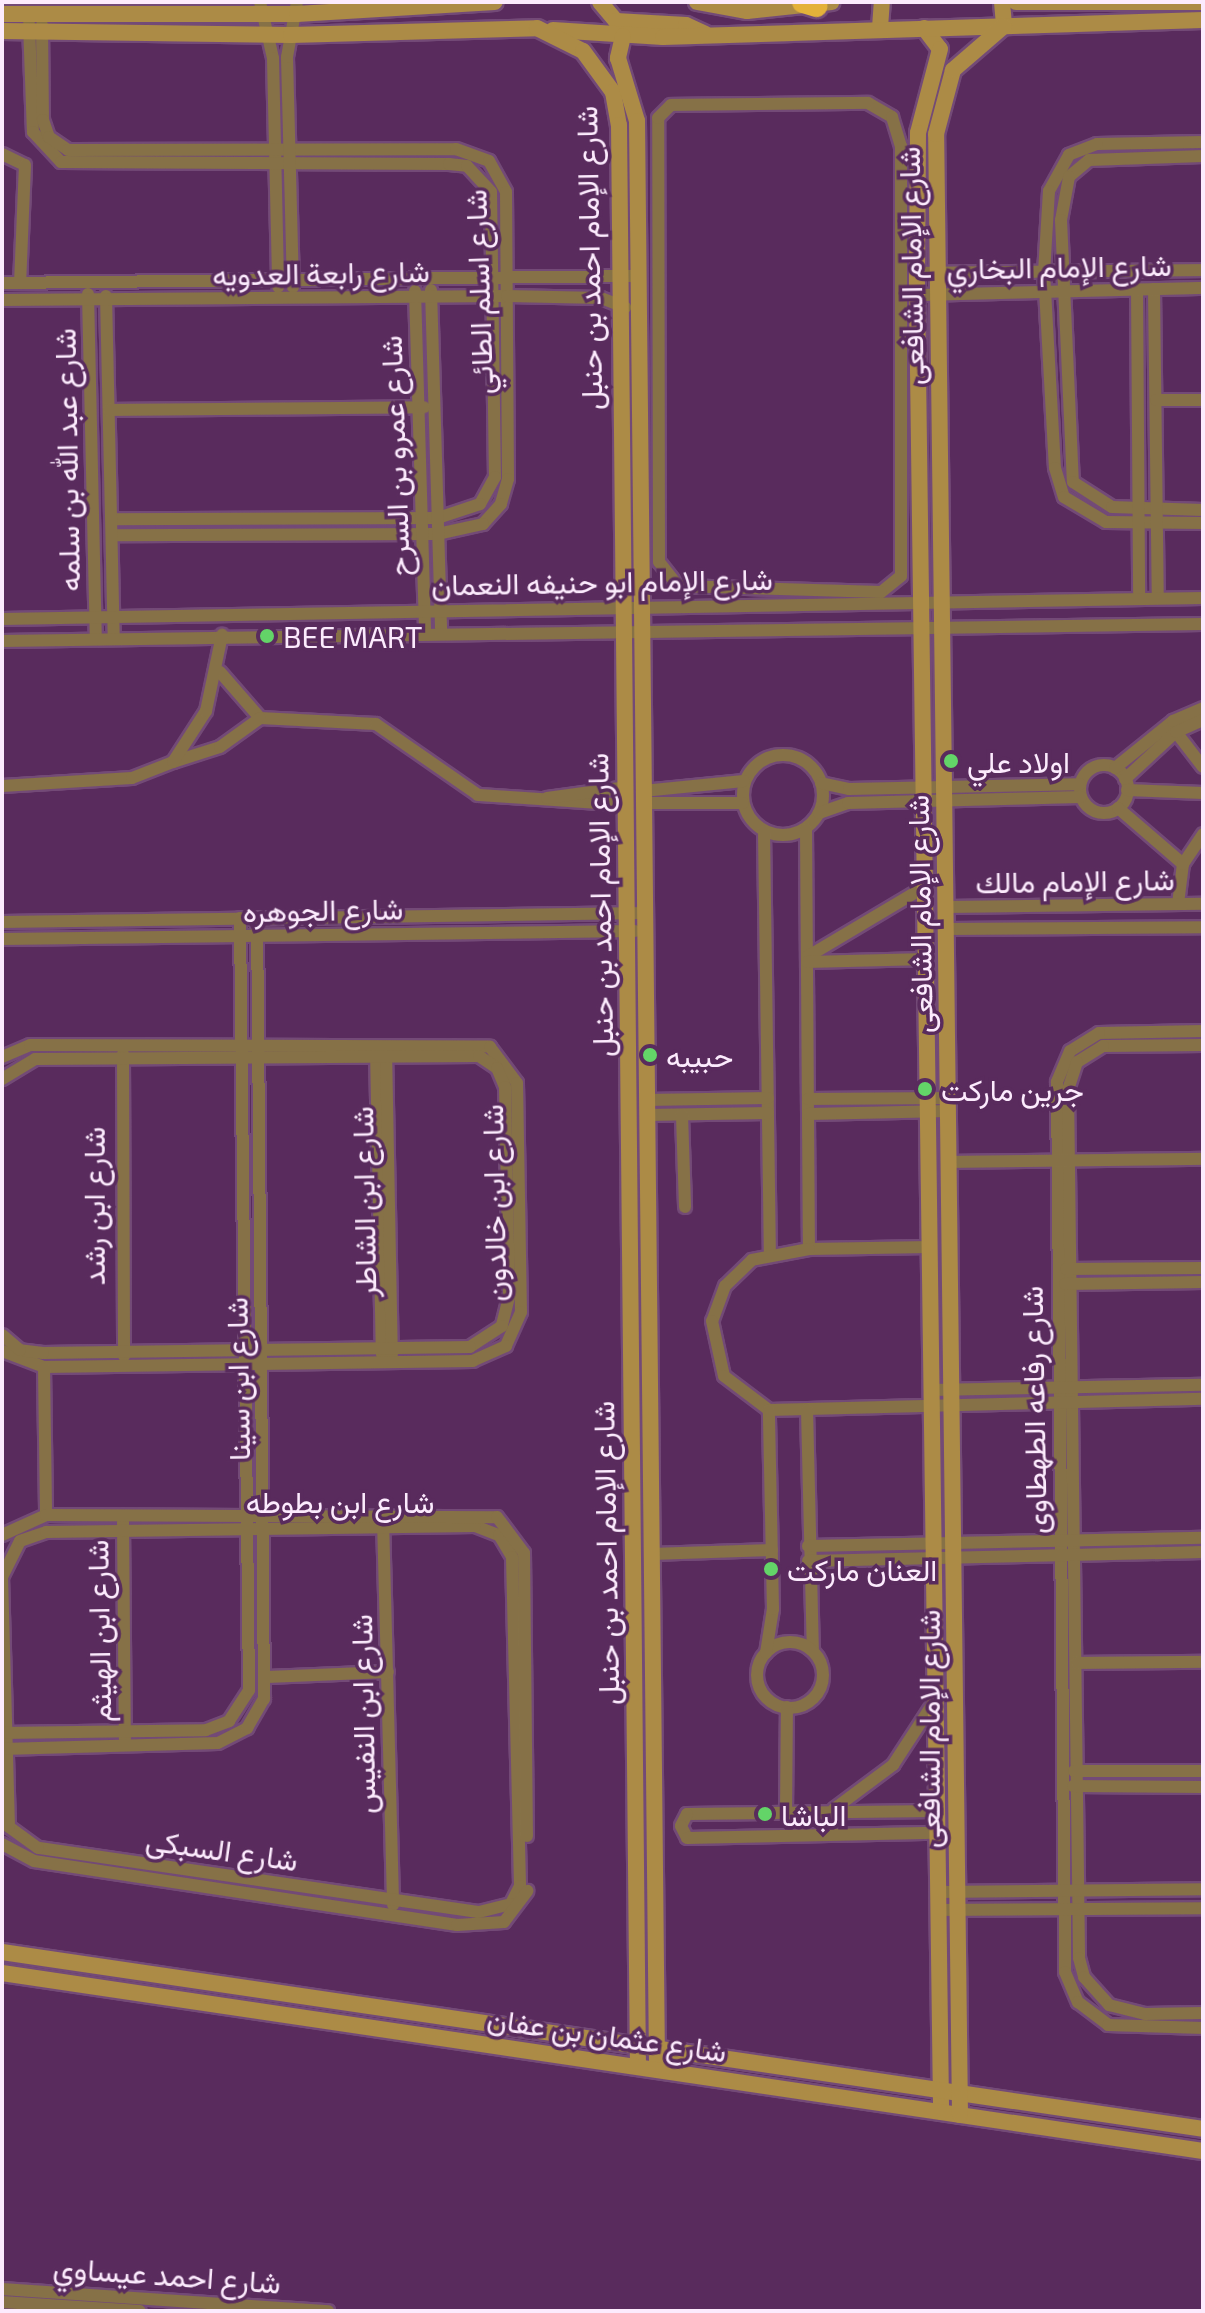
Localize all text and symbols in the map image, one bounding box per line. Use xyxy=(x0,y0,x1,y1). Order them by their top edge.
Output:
street label: شارع الإمام احمد بن حنبل xyxy=(567,106,609,410)
street label: شارع الإمام الشافعى xyxy=(890,146,930,386)
street label: شارع اسلم الطائي xyxy=(456,189,500,395)
street label: شارع الإمام البخاري xyxy=(946,246,1172,286)
street label: شارع رابعة العدويه xyxy=(212,252,430,292)
street label: شارع عبد الله بن سلمه xyxy=(46,328,86,592)
street label: شارع عمرو بن السرح xyxy=(372,335,416,577)
street label: شارع الإمام ابو حنيفه النعمان xyxy=(431,560,773,602)
place label: BEE MART xyxy=(283,618,422,654)
marker: BEE MART xyxy=(258,627,276,645)
place label: اولاد علي xyxy=(967,743,1070,779)
marker: اولاد علي xyxy=(942,752,960,770)
street label: شارع الإمام احمد بن حنبل xyxy=(578,753,620,1057)
street label: شارع الإمام الشافعى xyxy=(899,794,939,1034)
street label: شارع الإمام مالك xyxy=(975,860,1175,900)
street label: شارع الجوهره xyxy=(242,890,404,928)
place label: حبيبه xyxy=(666,1037,733,1073)
marker: حبيبه xyxy=(641,1046,659,1064)
place label: جرين ماركت xyxy=(941,1071,1084,1107)
marker: جرين ماركت xyxy=(916,1080,934,1098)
street label: شارع ابن خالدون xyxy=(473,1104,513,1302)
street label: شارع ابن الشاطر xyxy=(343,1106,383,1298)
street label: شارع ابن رشد xyxy=(75,1127,111,1285)
street label: شارع رفاعه الطهطاوى xyxy=(1013,1286,1053,1534)
street label: شارع ابن سينا xyxy=(218,1297,256,1461)
street label: شارع الإمام احمد بن حنبل xyxy=(584,1401,626,1705)
street label: شارع ابن بطوطه xyxy=(246,1483,434,1519)
street label: شارع ابن الهيثم xyxy=(78,1540,118,1722)
place label: العنان ماركت xyxy=(787,1551,937,1587)
marker: العنان ماركت xyxy=(762,1560,780,1578)
street label: شارع الإمام الشافعى xyxy=(910,1610,946,1848)
street label: شارع ابن النفيس xyxy=(342,1614,382,1814)
place label: الباشا xyxy=(781,1796,846,1832)
marker: الباشا xyxy=(756,1805,774,1823)
street label: شارع السبكى xyxy=(144,1821,300,1877)
street label: شارع عثمان بن عفان xyxy=(485,1999,729,2069)
street label: شارع احمد عيساوي xyxy=(52,2248,282,2300)

